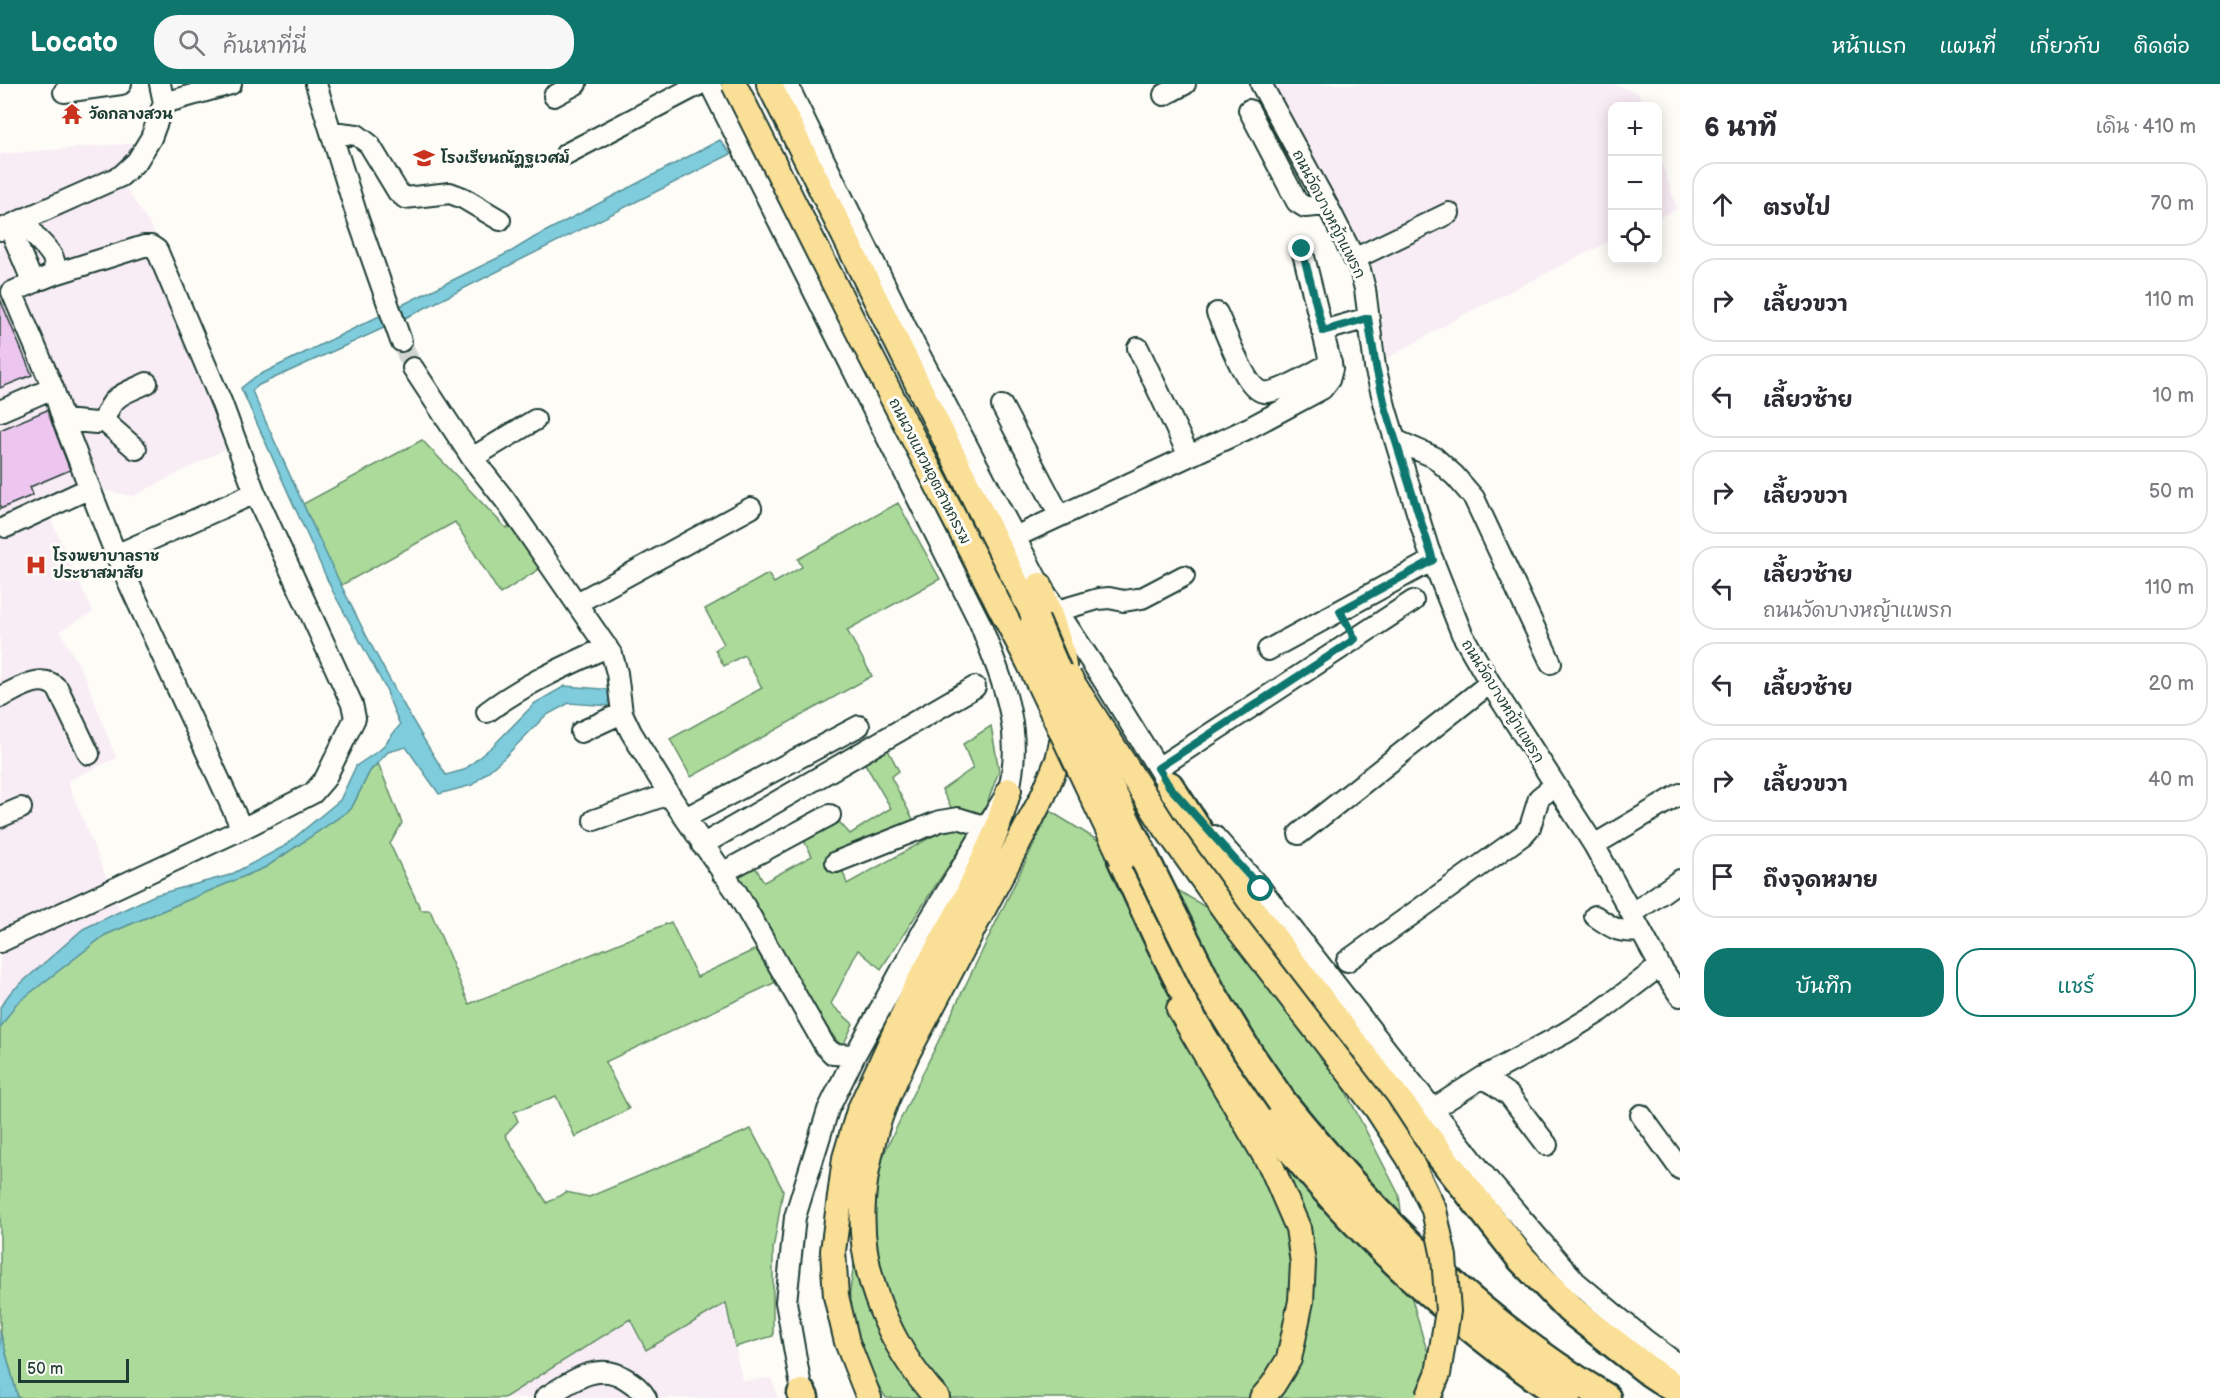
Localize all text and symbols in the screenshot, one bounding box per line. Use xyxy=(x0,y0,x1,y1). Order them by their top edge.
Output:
search box xyxy=(154,15,574,69)
text: Locato xyxy=(30,26,118,59)
icon: search xyxy=(175,26,208,59)
text: ค้นหาที่นี่ xyxy=(223,33,307,60)
text: หน้าแรก xyxy=(1832,34,1907,59)
text: แผนที่ xyxy=(1940,34,1996,59)
text: เกี่ยวกับ xyxy=(2029,34,2101,59)
text: ติดต่อ xyxy=(2134,34,2190,59)
temple icon: วัดกลางสวน xyxy=(60,102,84,126)
map controls xyxy=(1608,102,1662,264)
button: + xyxy=(1608,102,1662,156)
place label: วัดกลางสวน xyxy=(89,105,173,124)
text: 6 นาที xyxy=(1704,113,1777,144)
text: เดิน · 410 m xyxy=(2096,115,2196,139)
school or university icon: โรงเรียนณัฏฐเวศม์ xyxy=(412,146,436,170)
street label: ถนนวัดบางหญ้าแพรก xyxy=(1288,146,1370,282)
place label: โรงเรียนณัฏฐเวศม์ xyxy=(440,148,570,168)
button: − xyxy=(1608,156,1662,210)
icon: ahead xyxy=(1706,188,1739,221)
text: 70 m xyxy=(2150,192,2194,216)
text: ตรงไป xyxy=(1763,195,1831,222)
button: locate xyxy=(1608,210,1662,264)
route end xyxy=(1288,235,1314,261)
icon: right xyxy=(1706,284,1739,317)
text: 110 m xyxy=(2145,288,2194,312)
text: เลี้ยวขวา xyxy=(1763,291,1847,318)
icon: left xyxy=(1706,380,1739,413)
text: 10 m xyxy=(2153,384,2194,408)
text: เลี้ยวซ้าย xyxy=(1763,387,1853,414)
street label: ถนนวงแหวนอุตสาหกรรม xyxy=(884,395,975,548)
icon: right xyxy=(1706,476,1739,509)
text: 50 m xyxy=(2149,480,2194,504)
text: เลี้ยวขวา xyxy=(1763,483,1847,510)
place label: โรงพยาบาลราช ประชาสมาสัย xyxy=(52,546,160,583)
hospital icon: โรงพยาบาลราช ประชาสมาสัย xyxy=(24,553,48,577)
text: เลี้ยวซ้าย xyxy=(1763,562,1853,589)
icon: left xyxy=(1706,572,1739,605)
text: 110 m xyxy=(2145,576,2194,600)
text: ถนนวัดบางหญ้าแพรก xyxy=(1763,599,1952,623)
street label: ถนนวัดบางหญ้าแพรก xyxy=(1457,636,1549,766)
icon: left xyxy=(1706,668,1739,701)
text: 20 m xyxy=(2149,672,2194,696)
text: เลี้ยวซ้าย xyxy=(1763,675,1853,702)
icon: right xyxy=(1706,764,1739,797)
text: 40 m xyxy=(2148,768,2194,792)
text: เลี้ยวขวา xyxy=(1763,771,1847,798)
icon: arrive xyxy=(1706,860,1739,893)
text: ถึงจุดหมาย xyxy=(1763,867,1878,894)
route start xyxy=(1247,875,1273,901)
button: บันทึก xyxy=(1704,948,1944,1017)
button: แชร์ xyxy=(1956,948,2196,1017)
scale bar xyxy=(18,1356,129,1384)
text: 50 m xyxy=(27,1360,63,1379)

